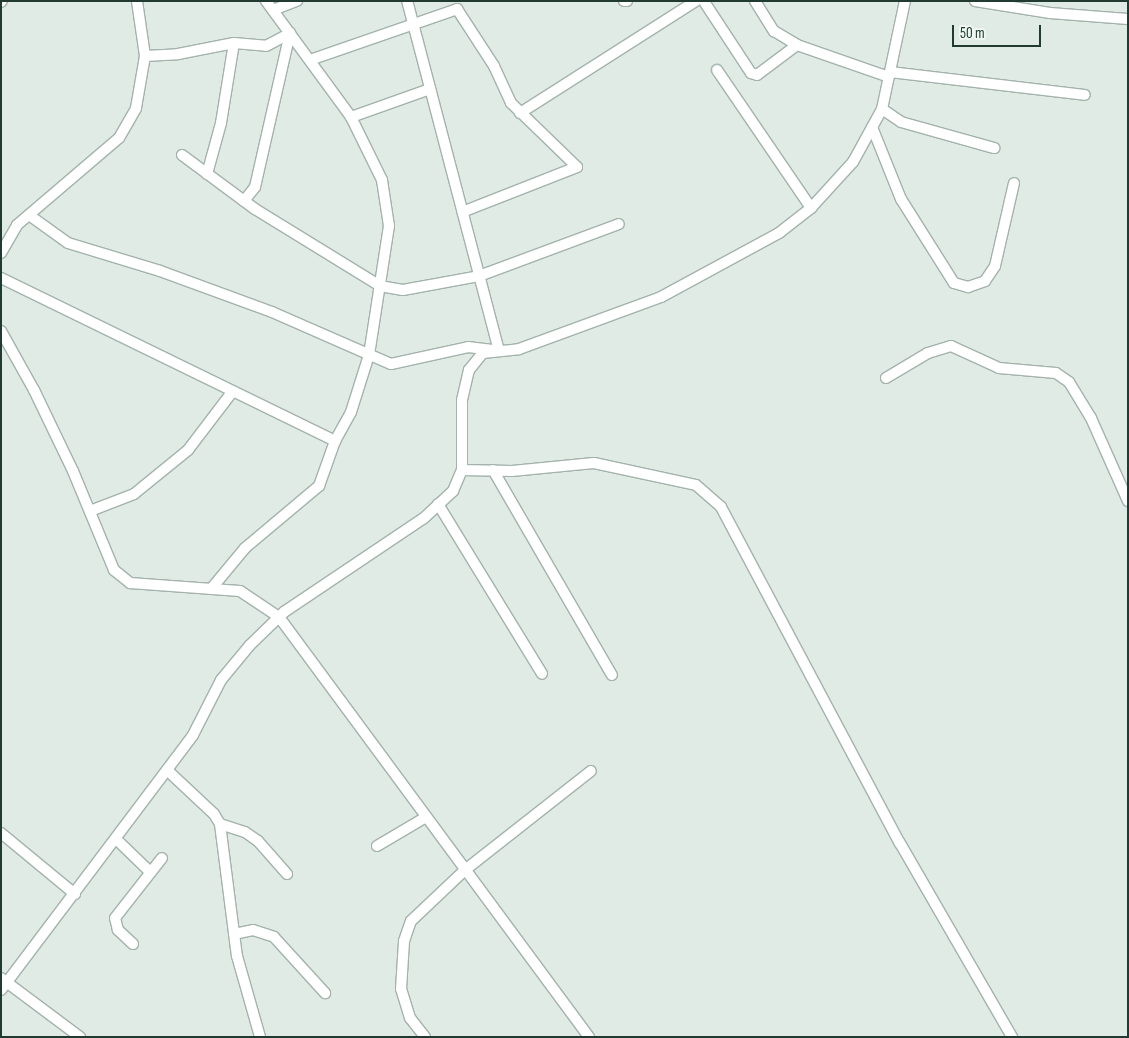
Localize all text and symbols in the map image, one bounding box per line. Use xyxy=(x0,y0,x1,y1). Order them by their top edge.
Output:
scale bar xyxy=(954,15,1043,47)
text: 50 m xyxy=(960,24,985,43)

